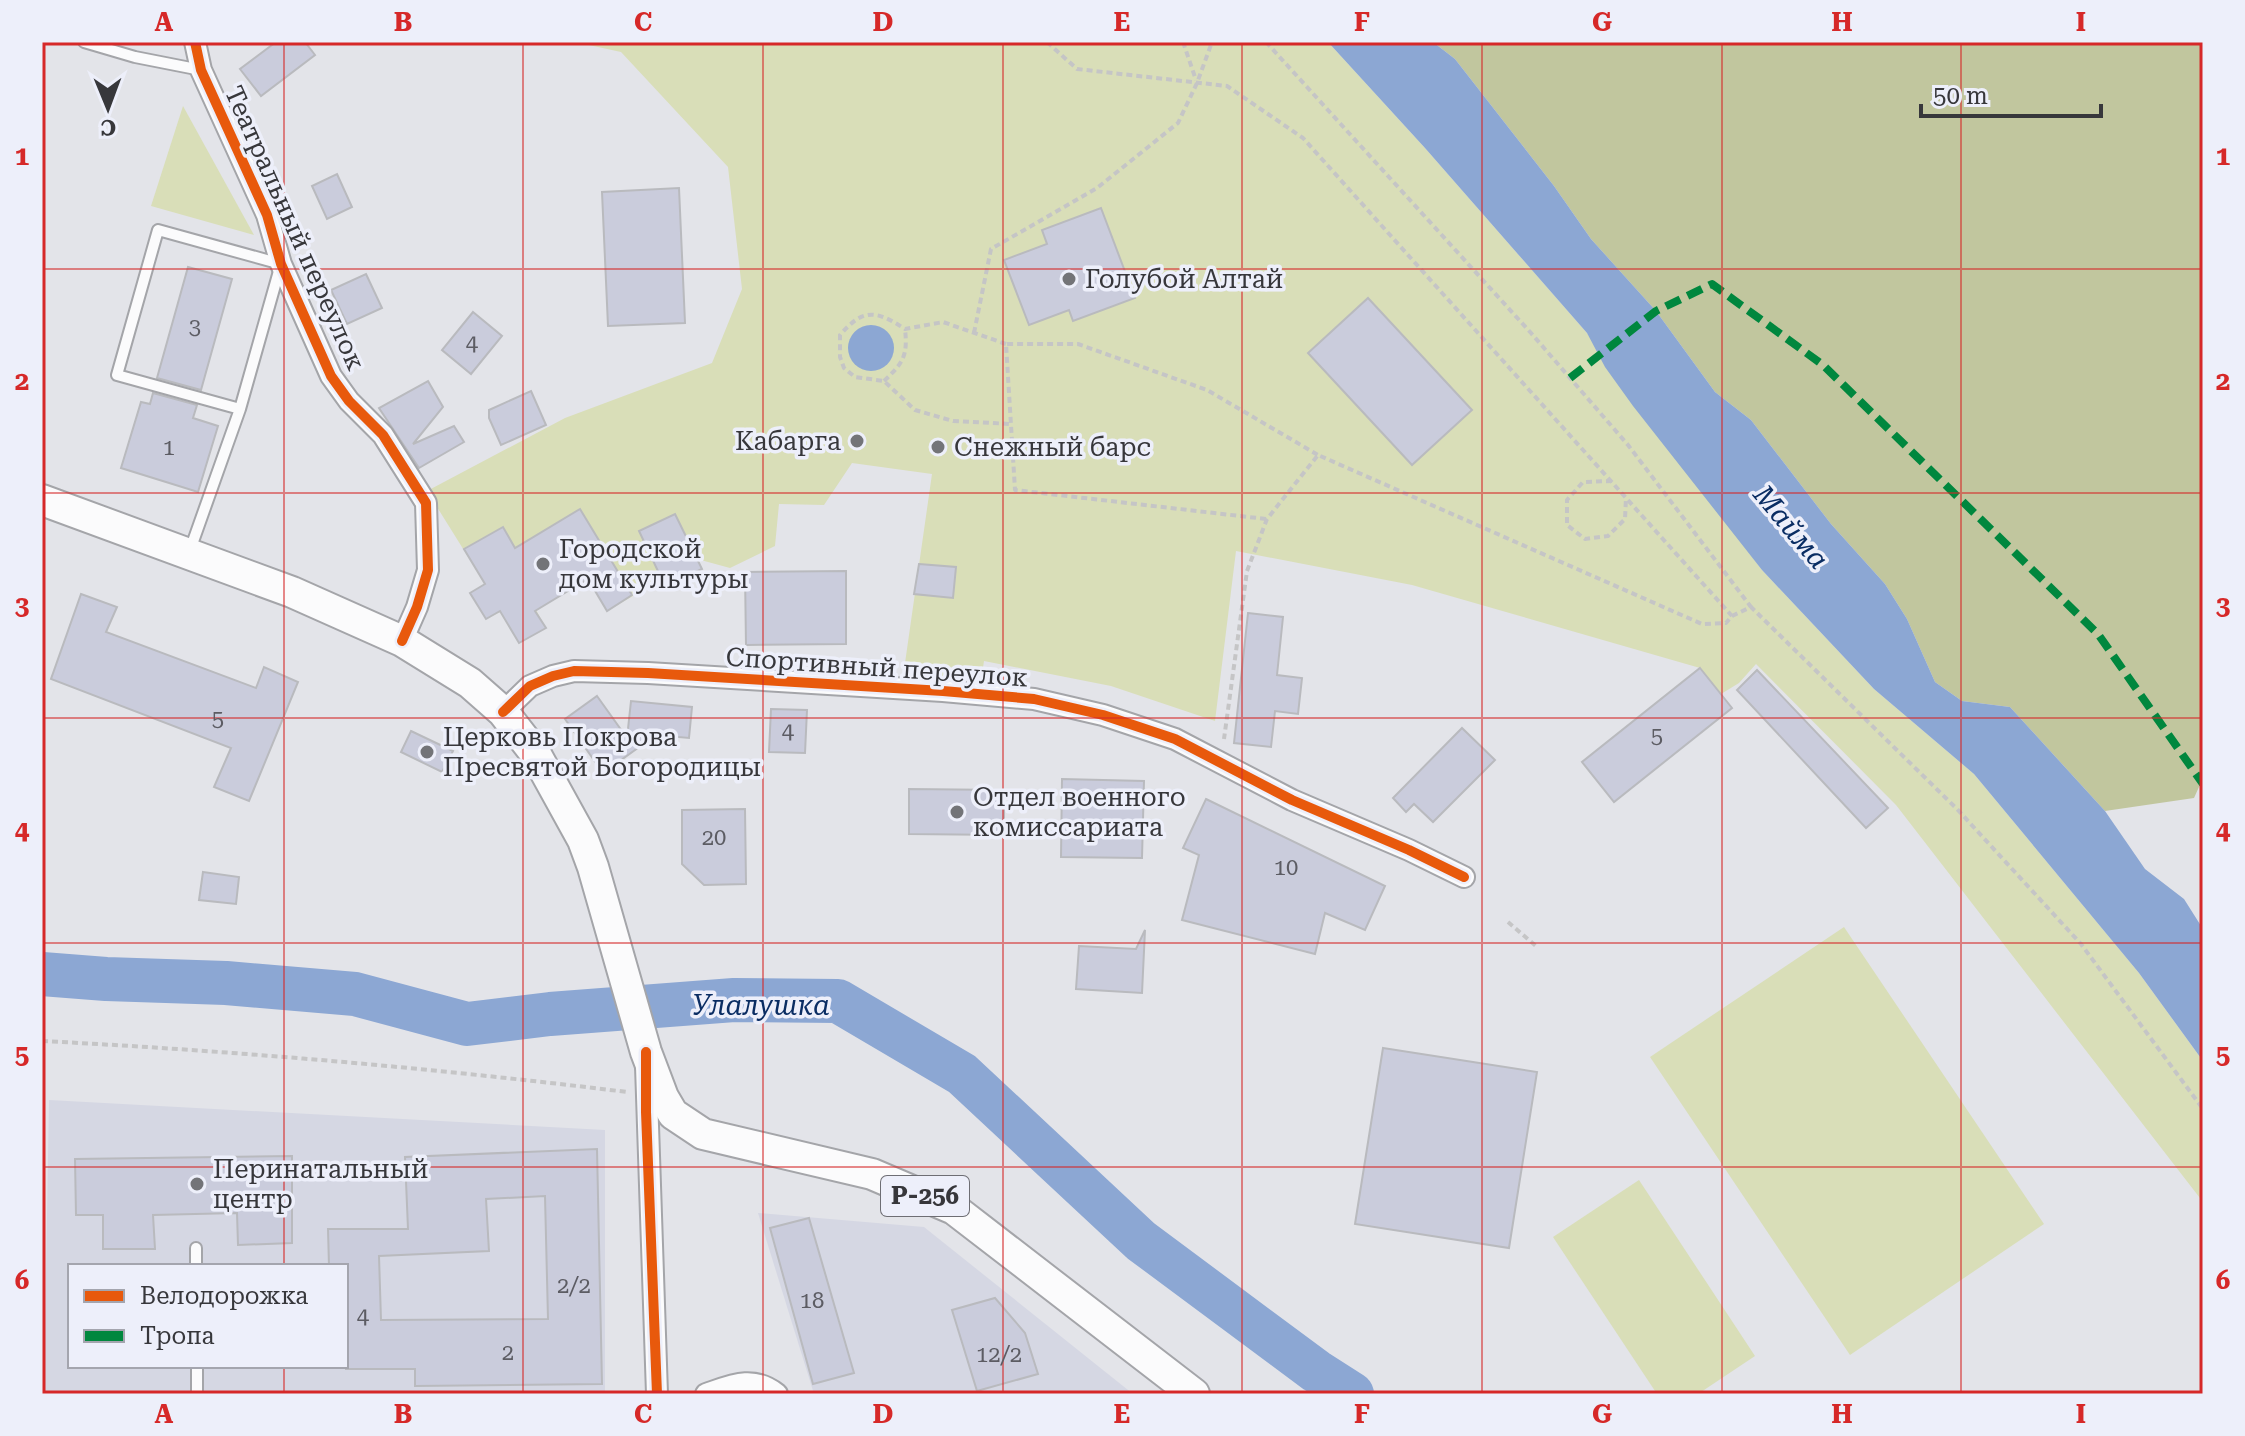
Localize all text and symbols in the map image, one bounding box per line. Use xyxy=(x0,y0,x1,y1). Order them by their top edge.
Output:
text: A xyxy=(155,7,174,37)
text: B xyxy=(394,7,412,37)
text: C xyxy=(634,7,652,37)
text: D xyxy=(873,7,893,37)
text: E xyxy=(1114,7,1130,37)
text: F xyxy=(1354,7,1370,37)
text: G xyxy=(1592,7,1612,37)
text: H xyxy=(1831,7,1853,37)
text: I xyxy=(2076,7,2086,37)
north arrow xyxy=(68,68,148,148)
scale bar xyxy=(1921,68,2101,118)
street label: Театральный переулок xyxy=(219,81,371,375)
text: 50 m xyxy=(1933,82,1988,110)
text: С xyxy=(100,115,116,140)
text: 1 xyxy=(15,141,29,171)
text: 1 xyxy=(2216,141,2230,171)
place label: Голубой Алтай xyxy=(1085,264,1283,294)
marker: Голубой Алтай xyxy=(1060,270,1078,288)
house number: 3 xyxy=(189,314,201,339)
house number: 4 xyxy=(466,331,479,356)
text: 2 xyxy=(15,366,29,396)
text: 2 xyxy=(2216,366,2230,396)
place label: Кабарга xyxy=(735,426,841,456)
marker: Кабарга xyxy=(848,432,866,450)
place label: Снежный барс xyxy=(954,432,1151,462)
house number: 1 xyxy=(163,435,175,460)
marker: Снежный барс xyxy=(929,438,947,456)
water label: Майма xyxy=(1746,478,1835,576)
place label: Городской дом культуры xyxy=(559,534,749,594)
marker: Городской дом культуры xyxy=(534,555,552,573)
text: 3 xyxy=(15,591,29,621)
text: 3 xyxy=(2216,591,2230,621)
street label: Спортивный переулок xyxy=(725,641,1029,693)
house number: 5 xyxy=(212,706,224,731)
house number: 4 xyxy=(782,719,795,744)
place label: Церковь Покрова Пресвятой Богородицы xyxy=(443,722,761,782)
house number: 5 xyxy=(1651,723,1663,748)
marker: Церковь Покрова Пресвятой Богородицы xyxy=(418,743,436,761)
place label: Отдел военного комиссариата xyxy=(973,782,1186,842)
marker: Отдел военного комиссариата xyxy=(948,803,966,821)
text: 4 xyxy=(15,815,30,845)
text: 4 xyxy=(2216,815,2231,845)
house number: 20 xyxy=(702,825,726,850)
house number: 10 xyxy=(1274,855,1298,880)
water label: Улалушка xyxy=(692,989,830,1022)
text: 5 xyxy=(15,1040,29,1070)
text: 5 xyxy=(2216,1040,2230,1070)
place label: Перинатальный центр xyxy=(213,1154,428,1214)
marker: Перинатальный центр xyxy=(188,1175,206,1193)
road number: Р-256 xyxy=(881,1176,969,1216)
legend xyxy=(68,1264,348,1368)
text: 6 xyxy=(15,1265,29,1295)
text: 6 xyxy=(2216,1265,2230,1295)
house number: 2/2 xyxy=(557,1273,591,1298)
text: Велодорожка xyxy=(140,1282,308,1310)
house number: 18 xyxy=(800,1288,824,1313)
house number: 4 xyxy=(357,1304,370,1329)
text: Тропа xyxy=(140,1322,215,1350)
house number: 2 xyxy=(502,1340,514,1365)
house number: 12/2 xyxy=(976,1342,1022,1367)
text: A xyxy=(155,1399,174,1429)
text: B xyxy=(394,1399,412,1429)
text: C xyxy=(634,1399,652,1429)
text: D xyxy=(873,1399,893,1429)
text: E xyxy=(1114,1399,1130,1429)
text: F xyxy=(1354,1399,1370,1429)
text: G xyxy=(1592,1399,1612,1429)
text: H xyxy=(1831,1399,1853,1429)
text: I xyxy=(2076,1399,2086,1429)

